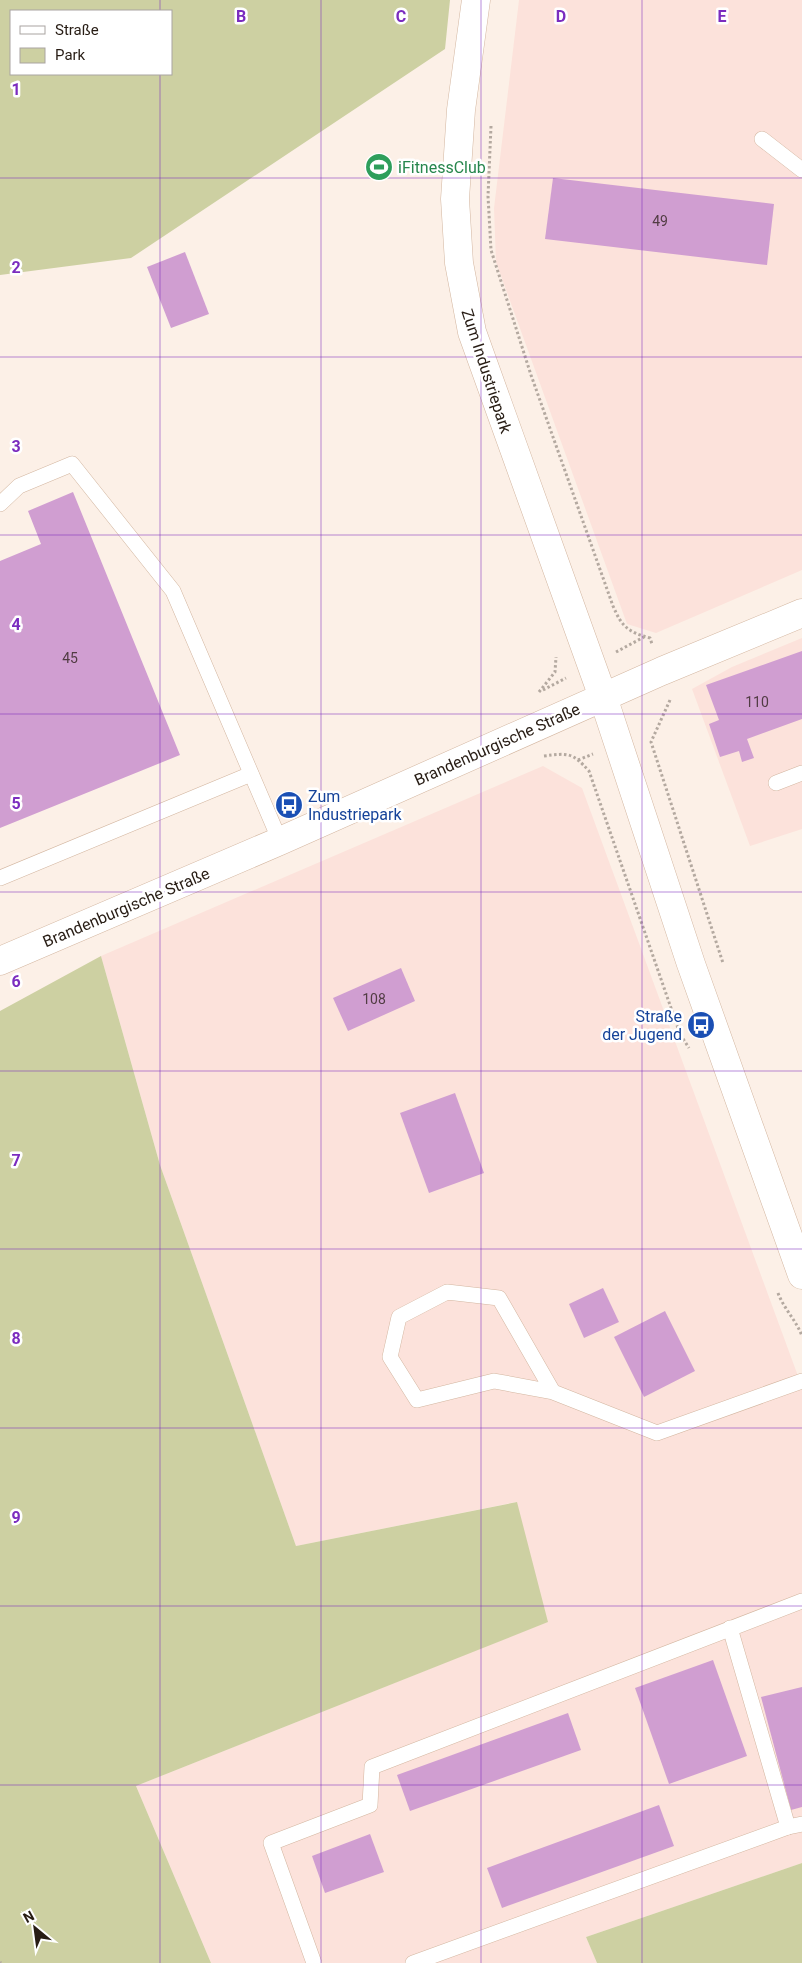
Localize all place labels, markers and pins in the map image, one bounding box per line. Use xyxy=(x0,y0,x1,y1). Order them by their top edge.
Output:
sports icon: iFitnessClub xyxy=(364,152,394,182)
place label: iFitnessClub xyxy=(398,158,486,177)
place label: Zum Industriepark xyxy=(308,787,402,824)
bus stop icon: Zum Industriepark xyxy=(274,790,304,820)
place label: Straße der Jugend xyxy=(602,1007,682,1044)
bus stop icon: Straße der Jugend xyxy=(686,1010,716,1040)

